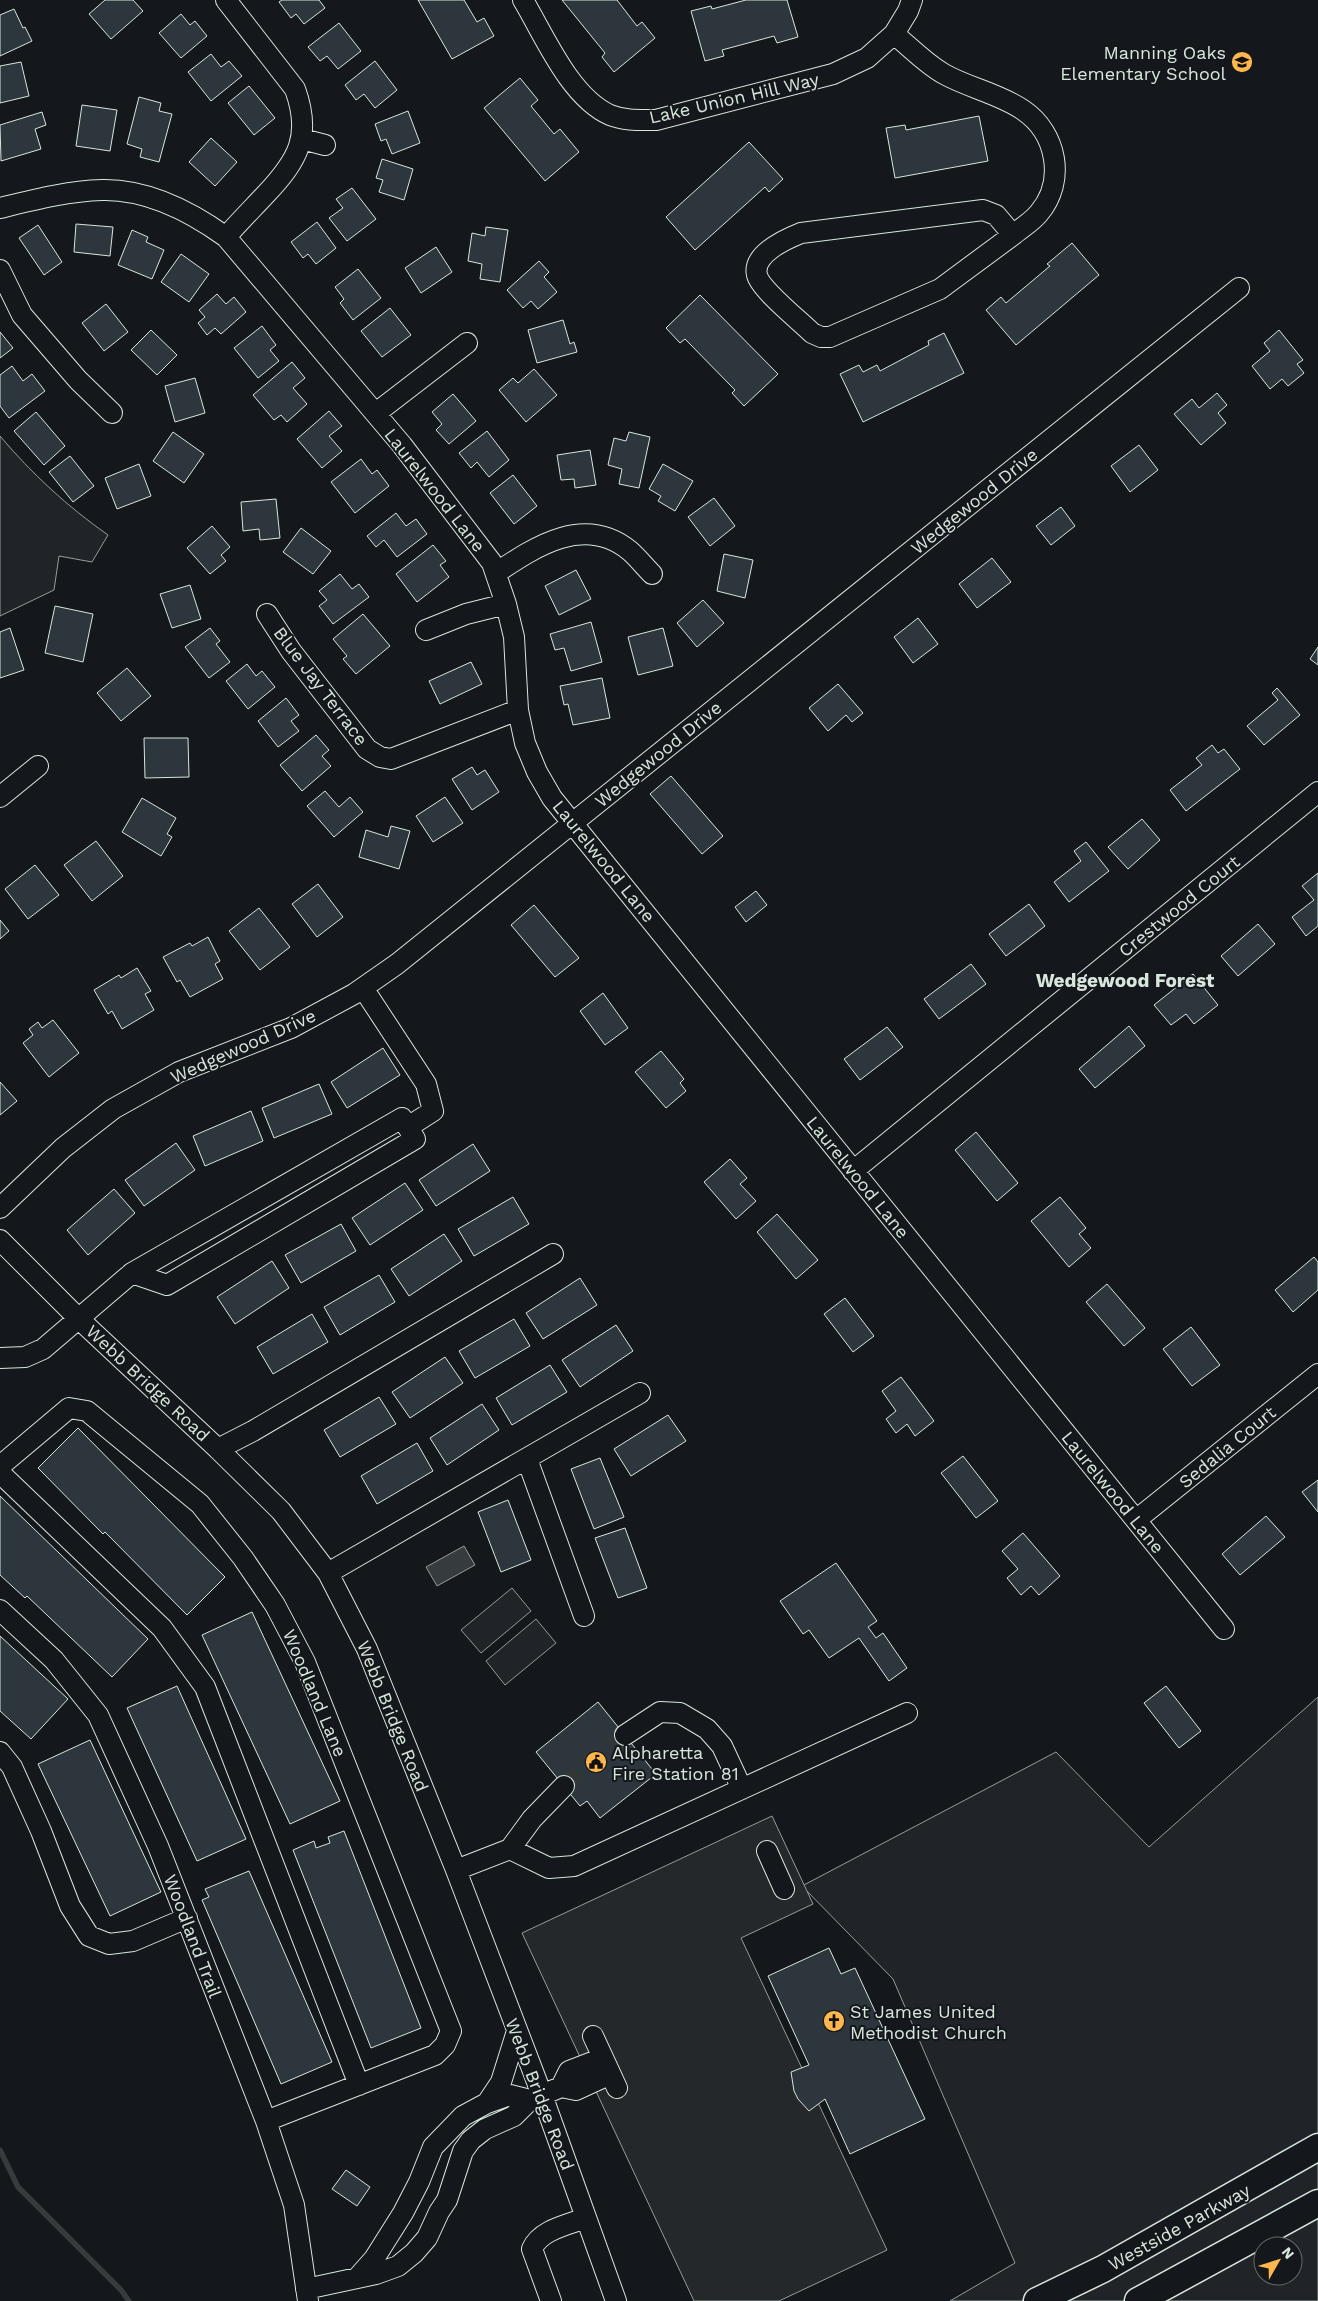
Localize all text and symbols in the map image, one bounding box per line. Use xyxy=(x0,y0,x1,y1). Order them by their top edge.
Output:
place label: Manning Oaks Elementary School xyxy=(1060,42,1226,84)
school or university icon: Manning Oaks Elementary School xyxy=(1230,50,1254,74)
street label: Lake Union Hill Way xyxy=(647,68,822,128)
street label: Laurelwood Lane xyxy=(380,424,490,556)
street label: Wedgewood Drive xyxy=(907,444,1041,558)
street label: Blue Jay Terrace xyxy=(270,623,372,749)
street label: Wedgewood Drive xyxy=(591,697,725,811)
street label: Laurelwood Lane xyxy=(548,796,660,926)
street label: Crestwood Court xyxy=(1114,851,1244,961)
district label: Wedgewood Forest xyxy=(1036,969,1215,992)
street label: Wedgewood Drive xyxy=(167,1005,319,1087)
street label: Laurelwood Lane xyxy=(802,1112,914,1242)
street label: Webb Bridge Road xyxy=(82,1320,214,1446)
street label: Sedalia Court xyxy=(1174,1401,1280,1492)
street label: Laurelwood Lane xyxy=(1057,1427,1169,1557)
street label: Woodland Lane xyxy=(279,1626,351,1760)
street label: Webb Bridge Road xyxy=(353,1637,433,1795)
place label: Alpharetta Fire Station 81 xyxy=(612,1742,739,1784)
public building icon: Alpharetta Fire Station 81 xyxy=(584,1750,608,1774)
street label: Woodland Trail xyxy=(160,1871,226,2001)
place label: St James United Methodist Church xyxy=(850,2001,1007,2043)
church icon: St James United Methodist Church xyxy=(822,2009,846,2033)
street label: Webb Bridge Road xyxy=(501,2015,579,2173)
street label: Westside Parkway xyxy=(1105,2179,1254,2275)
north arrow xyxy=(1253,2236,1303,2286)
text: N xyxy=(1279,2244,1298,2262)

